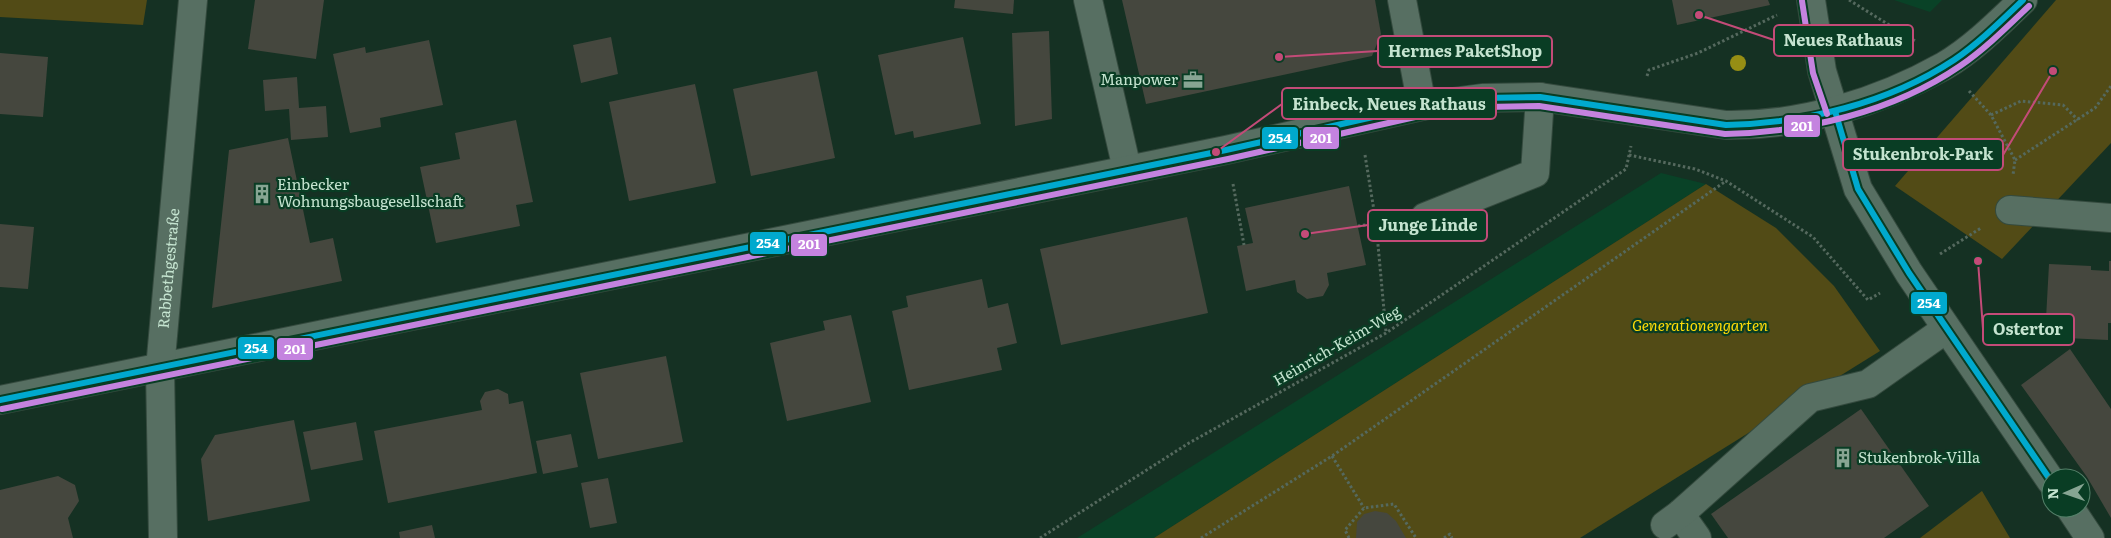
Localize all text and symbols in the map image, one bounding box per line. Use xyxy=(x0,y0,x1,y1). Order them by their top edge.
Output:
callout: Neues Rathaus xyxy=(1774,25,1913,56)
text: Neues Rathaus xyxy=(1784,27,1902,51)
callout: Hermes PaketShop xyxy=(1378,36,1552,67)
text: Hermes PaketShop xyxy=(1388,38,1542,62)
place label: Manpower xyxy=(1100,67,1178,90)
office icon: Manpower xyxy=(1182,69,1204,91)
callout: Einbeck, Neues Rathaus xyxy=(1282,88,1496,119)
text: Einbeck, Neues Rathaus xyxy=(1292,91,1486,115)
line badge: 201 xyxy=(1783,114,1821,138)
text: 201 xyxy=(1791,115,1813,135)
line badge: 254 xyxy=(1261,126,1299,150)
line badge: 201 xyxy=(1302,126,1340,150)
text: 254 xyxy=(1268,127,1292,147)
text: 201 xyxy=(1310,127,1332,147)
callout: Stukenbrok-Park xyxy=(1843,139,2003,170)
text: Stukenbrok-Park xyxy=(1853,141,1993,165)
place label: Einbecker Wohnungsbaugesellschaft xyxy=(277,172,464,212)
building icon: Einbecker Wohnungsbaugesellschaft xyxy=(251,183,273,205)
street label: Rabbethgestraße xyxy=(151,207,184,329)
callout: Junge Linde xyxy=(1368,210,1487,241)
text: Junge Linde xyxy=(1378,212,1478,236)
line badge: 254 xyxy=(749,231,787,255)
text: 254 xyxy=(756,232,780,252)
line badge: 201 xyxy=(790,233,828,257)
text: 201 xyxy=(798,233,820,253)
line badge: 254 xyxy=(1910,291,1948,315)
text: 254 xyxy=(1917,292,1941,312)
street label: Heinrich-Keim-Weg xyxy=(1268,298,1405,391)
park label: Generationengarten xyxy=(1632,313,1768,336)
callout: Ostertor xyxy=(1983,314,2074,345)
text: Ostertor xyxy=(1993,316,2063,340)
line badge: 254 xyxy=(237,336,275,360)
text: 254 xyxy=(244,337,268,357)
line badge: 201 xyxy=(276,337,314,361)
text: 201 xyxy=(284,338,306,358)
place label: Stukenbrok-Villa xyxy=(1858,445,1981,468)
building icon: Stukenbrok-Villa xyxy=(1832,447,1854,469)
north arrow xyxy=(2041,468,2091,518)
text: N xyxy=(2042,487,2062,500)

